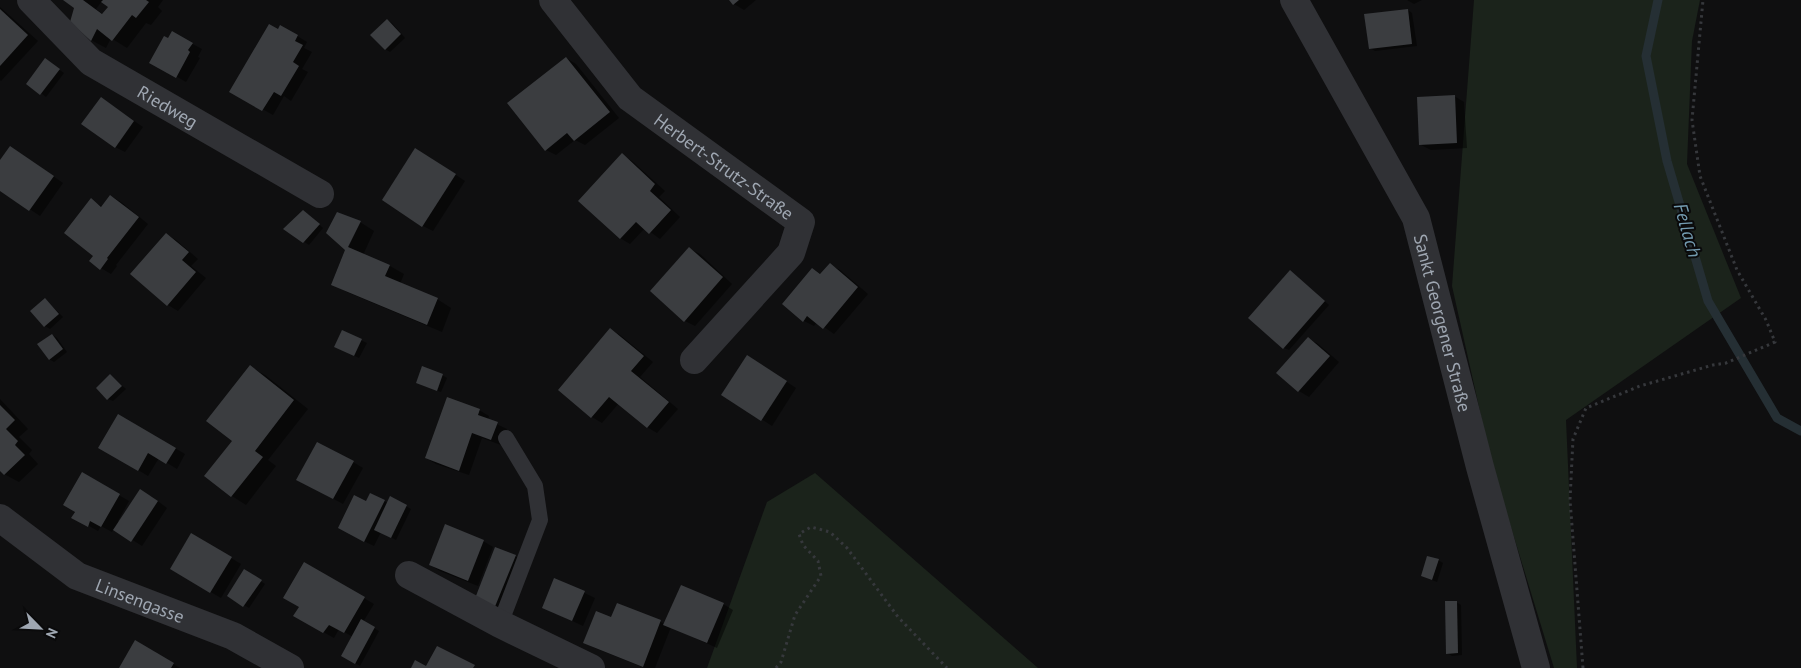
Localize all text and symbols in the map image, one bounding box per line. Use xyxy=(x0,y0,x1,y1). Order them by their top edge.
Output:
street label: Riedweg xyxy=(134,80,202,133)
street label: Herbert-Strutz-Straße xyxy=(650,108,799,225)
water label: Fellach xyxy=(1669,200,1707,260)
street label: Sankt Georgener Straße xyxy=(1409,231,1477,414)
street label: Linsengasse xyxy=(92,573,188,628)
north arrow xyxy=(15,603,65,653)
text: N xyxy=(42,625,62,641)

